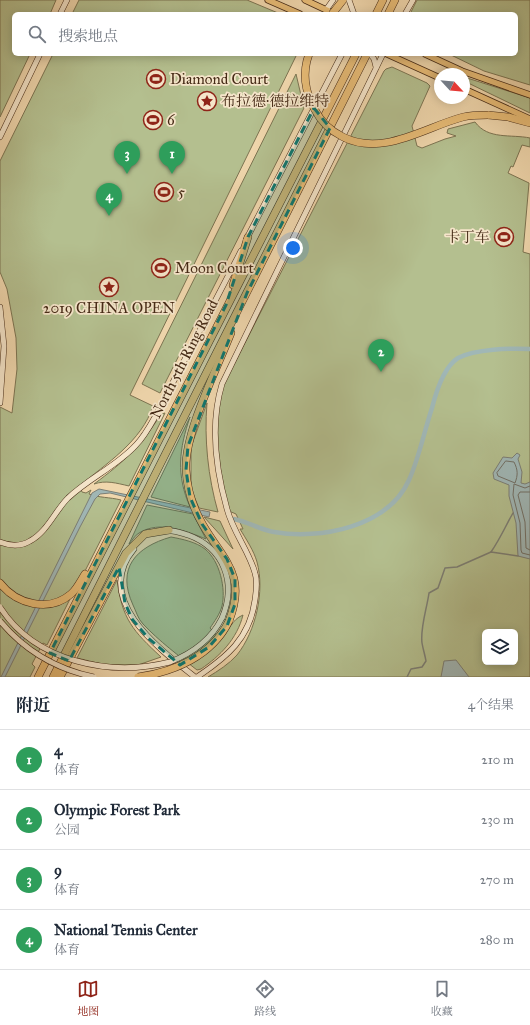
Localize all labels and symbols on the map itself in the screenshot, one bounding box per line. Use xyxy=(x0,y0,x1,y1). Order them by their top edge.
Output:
sports icon: Diamond Court xyxy=(145,68,167,90)
north arrow xyxy=(434,68,470,104)
place label: Diamond Court xyxy=(170,70,269,88)
place icon: 布拉德·德拉维特 xyxy=(196,90,218,112)
place label: 布拉德·德拉维特 xyxy=(221,92,329,110)
sports icon: 6 xyxy=(142,109,164,131)
place label: 6 xyxy=(167,111,176,129)
pin: 3 xyxy=(114,141,140,174)
pin: 1 xyxy=(159,141,185,174)
sports icon: 5 xyxy=(153,181,175,203)
pin: 4 xyxy=(96,183,122,216)
place label: 5 xyxy=(178,183,185,201)
sports icon: 卡丁车 xyxy=(493,226,515,248)
place label: 卡丁车 xyxy=(445,228,490,246)
your location xyxy=(283,238,303,258)
sports icon: Moon Court xyxy=(150,257,172,279)
place label: Moon Court xyxy=(175,259,254,277)
place icon: 2019 CHINA OPEN xyxy=(98,276,120,298)
street label: North 5th Ring Road xyxy=(146,296,222,422)
place label: 2019 CHINA OPEN xyxy=(43,299,175,317)
pin: 2 xyxy=(368,339,394,372)

